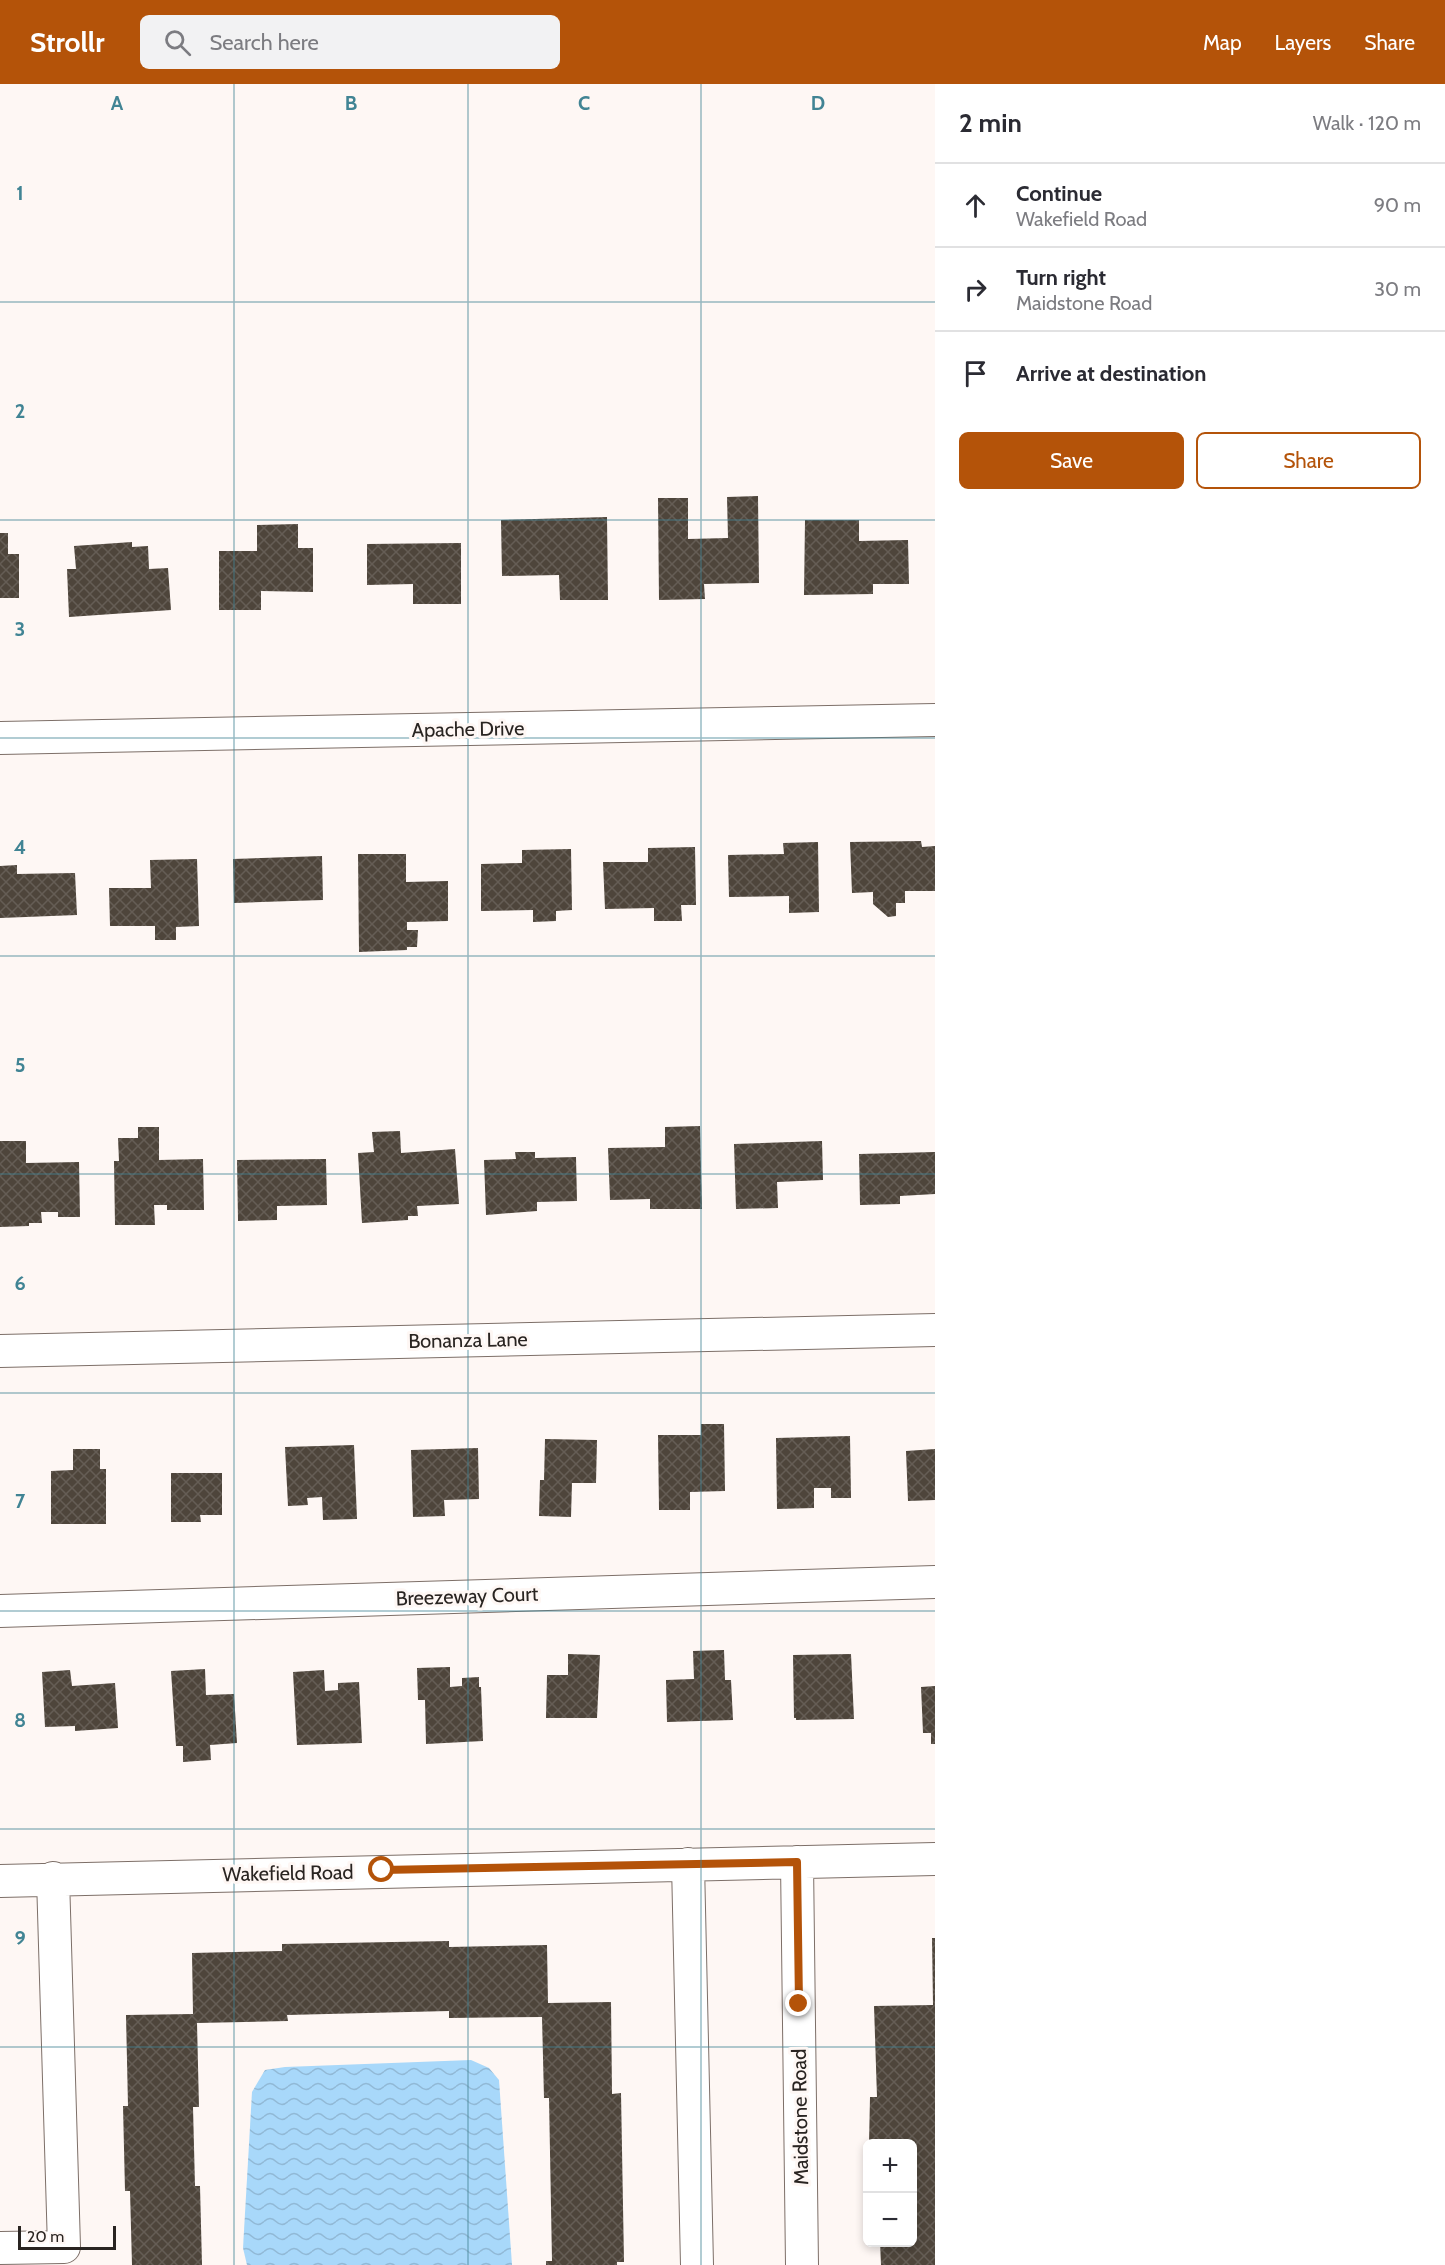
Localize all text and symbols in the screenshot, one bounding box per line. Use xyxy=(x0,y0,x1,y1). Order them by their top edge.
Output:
search box xyxy=(140,15,560,69)
text: Strollr xyxy=(30,25,104,59)
icon: search xyxy=(161,26,194,59)
text: Search here xyxy=(209,29,319,56)
text: Map xyxy=(1203,30,1242,55)
text: Layers xyxy=(1275,30,1331,55)
text: Share xyxy=(1364,30,1415,55)
text: A xyxy=(111,91,124,115)
text: B xyxy=(345,91,357,115)
text: C xyxy=(578,91,590,115)
text: D xyxy=(811,91,825,115)
text: 2 min xyxy=(959,107,1022,139)
text: Walk · 120 m xyxy=(1313,111,1421,135)
text: Continue xyxy=(1016,180,1102,207)
text: 1 xyxy=(16,181,24,205)
icon: ahead xyxy=(959,189,992,222)
text: 90 m xyxy=(1374,193,1421,217)
text: Wakefield Road xyxy=(1016,207,1147,231)
text: Turn right xyxy=(1016,264,1106,291)
icon: right xyxy=(959,273,992,306)
text: 30 m xyxy=(1374,277,1421,301)
text: Maidstone Road xyxy=(1016,291,1152,315)
icon: arrive xyxy=(959,357,992,390)
text: Arrive at destination xyxy=(1016,360,1206,387)
text: 2 xyxy=(15,399,25,423)
button: Save xyxy=(959,432,1184,489)
button: Share xyxy=(1196,432,1421,489)
text: 3 xyxy=(15,617,25,641)
street label: Apache Drive xyxy=(412,716,524,742)
text: 4 xyxy=(14,835,26,859)
text: 5 xyxy=(15,1053,25,1077)
text: 6 xyxy=(14,1271,26,1295)
street label: Bonanza Lane xyxy=(408,1327,528,1353)
text: 7 xyxy=(15,1489,26,1513)
street label: Breezeway Court xyxy=(395,1582,539,1610)
text: 8 xyxy=(14,1708,26,1732)
route start xyxy=(368,1856,394,1882)
street label: Wakefield Road xyxy=(222,1860,354,1886)
text: 9 xyxy=(14,1926,26,1950)
route end xyxy=(785,1990,811,2016)
street label: Maidstone Road xyxy=(787,2049,813,2185)
map controls xyxy=(863,2139,917,2247)
button: + xyxy=(863,2139,917,2193)
button: − xyxy=(863,2193,917,2247)
scale bar xyxy=(18,2223,116,2250)
text: 20 m xyxy=(27,2227,64,2246)

